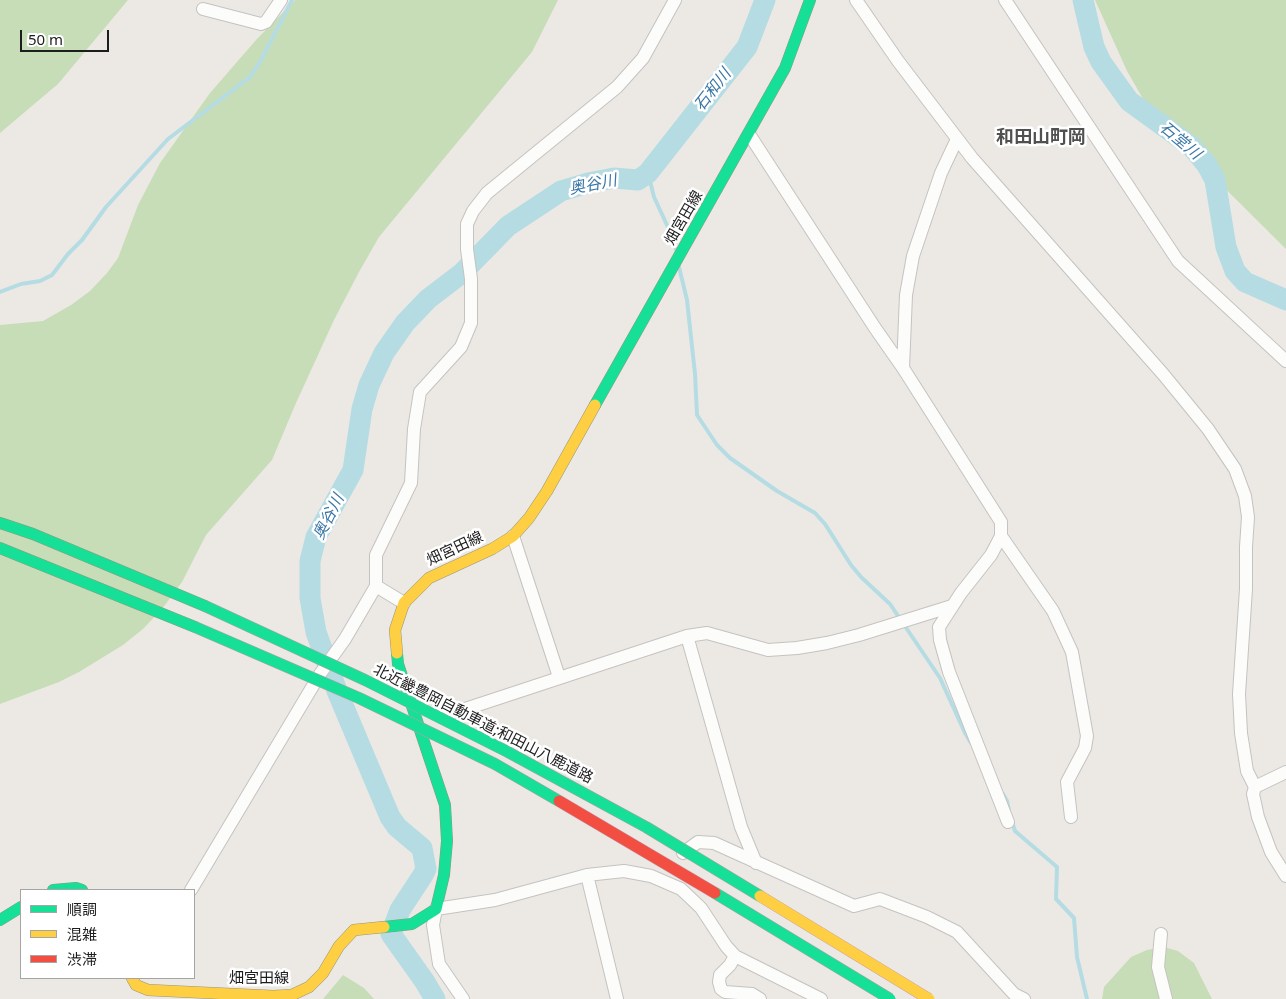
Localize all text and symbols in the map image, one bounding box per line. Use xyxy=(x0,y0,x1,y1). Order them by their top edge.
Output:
scale bar xyxy=(22,20,111,52)
text: 50 m xyxy=(28,29,63,49)
water label: 石和川 xyxy=(691,65,735,115)
water label: 石堂川 xyxy=(1155,118,1205,164)
district label: 和田山町岡 xyxy=(996,127,1086,149)
water label: 奥谷川 xyxy=(568,171,618,199)
street label: 畑宮田線 xyxy=(661,188,707,248)
water label: 奥谷川 xyxy=(310,491,348,543)
street label: 畑宮田線 xyxy=(424,528,486,570)
street label: 北近畿豊岡自動車道;和田山八鹿道路 xyxy=(370,661,596,787)
legend xyxy=(20,889,195,979)
text: 順調 xyxy=(67,899,97,919)
text: 混雑 xyxy=(67,924,97,944)
text: 渋滞 xyxy=(67,949,97,969)
street label: 畑宮田線 xyxy=(229,970,289,988)

